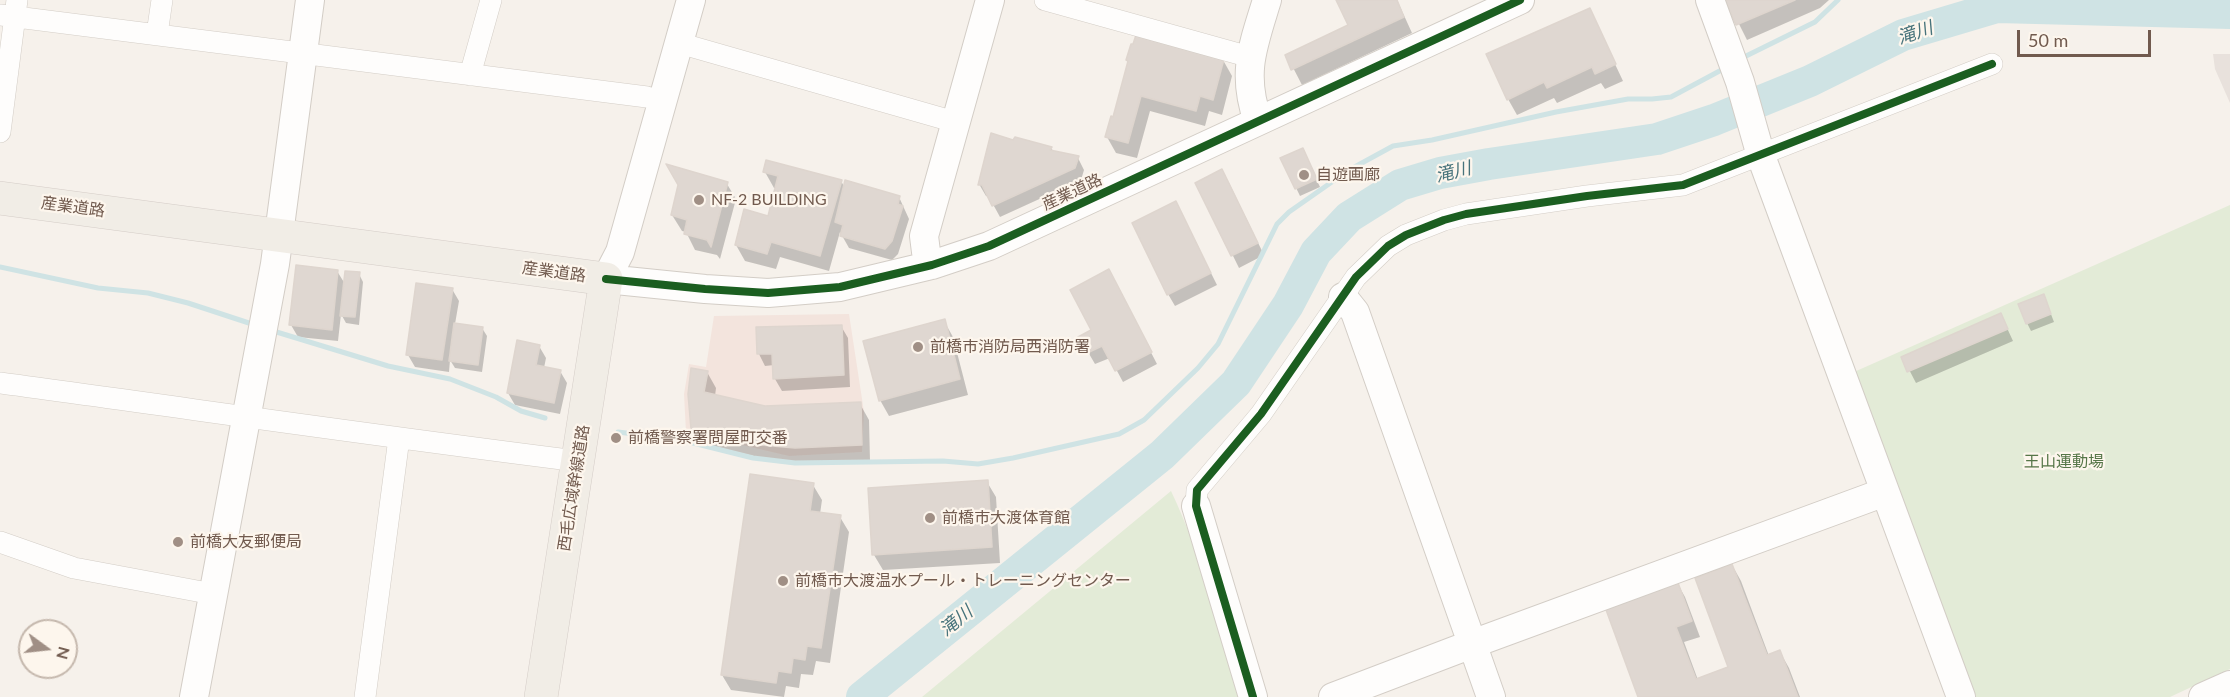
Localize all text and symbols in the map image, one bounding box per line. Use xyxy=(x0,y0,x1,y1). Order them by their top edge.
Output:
water label: 滝川 xyxy=(1894,17,1936,49)
scale bar xyxy=(2020,18,2154,56)
text: 50 m xyxy=(2028,29,2068,51)
water label: 滝川 xyxy=(1433,157,1473,187)
place label: 自遊画廊 xyxy=(1316,165,1380,185)
marker: 自遊画廊 xyxy=(1297,168,1311,182)
street label: 産業道路 xyxy=(1039,170,1105,214)
place label: NF-2 BUILDING xyxy=(711,190,827,210)
street label: 産業道路 xyxy=(40,193,106,221)
marker: NF-2 BUILDING xyxy=(692,193,706,207)
street label: 産業道路 xyxy=(521,258,587,286)
place label: 前橋市消防局西消防署 xyxy=(930,337,1090,357)
marker: 前橋市消防局西消防署 xyxy=(911,340,925,354)
street label: 西毛広域幹線道路 xyxy=(555,423,593,553)
place label: 前橋警察署問屋町交番 xyxy=(628,428,788,448)
marker: 前橋警察署問屋町交番 xyxy=(609,431,623,445)
park label: 王山運動場 xyxy=(2024,452,2104,472)
place label: 前橋市大渡体育館 xyxy=(942,508,1070,528)
marker: 前橋市大渡体育館 xyxy=(923,511,937,525)
place label: 前橋大友郵便局 xyxy=(190,532,302,552)
marker: 前橋大友郵便局 xyxy=(171,535,185,549)
place label: 前橋市大渡温水プール・トレーニングセンター xyxy=(795,571,1131,591)
marker: 前橋市大渡温水プール・トレーニングセンター xyxy=(776,574,790,588)
water label: 滝川 xyxy=(935,601,977,641)
north arrow xyxy=(18,619,78,679)
text: N xyxy=(53,645,75,662)

